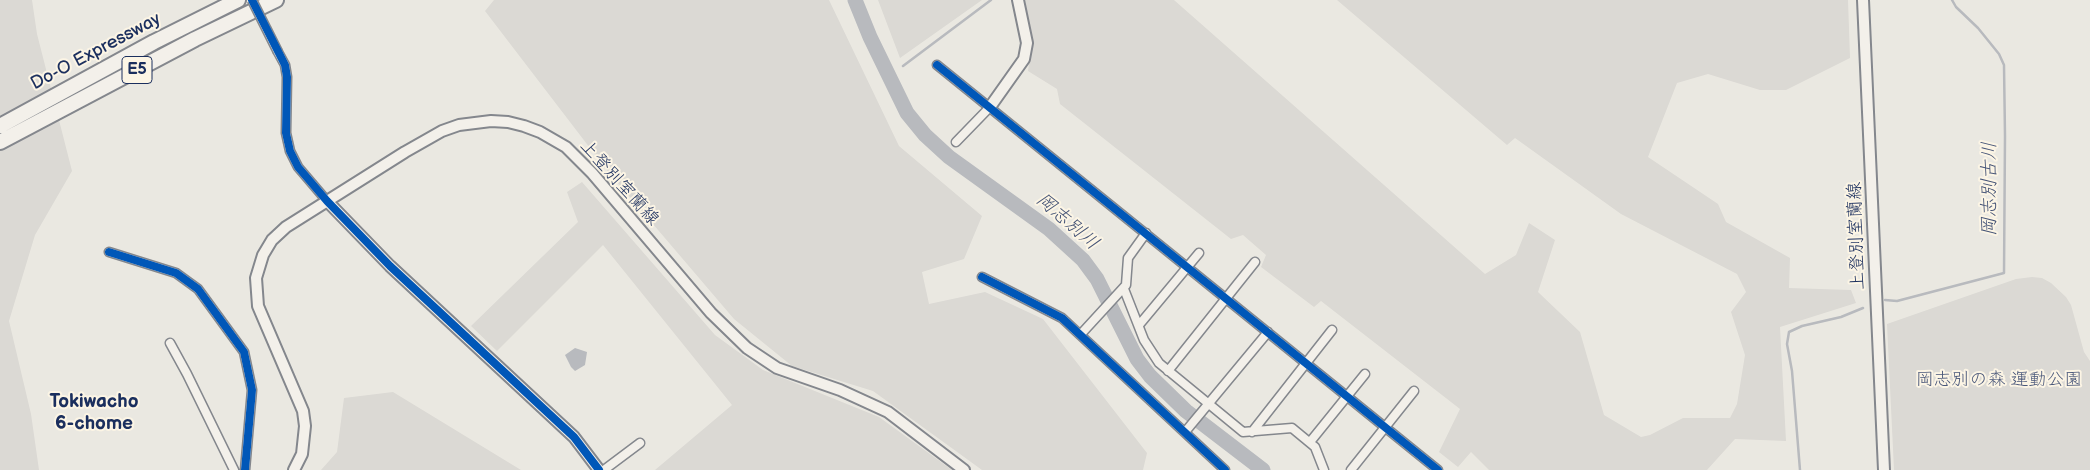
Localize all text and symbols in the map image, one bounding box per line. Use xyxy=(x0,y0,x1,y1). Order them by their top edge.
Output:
street label: Do-O Expressway xyxy=(27,9,165,95)
road number: E5 xyxy=(122,56,152,84)
street label: 上登別室蘭線 xyxy=(575,136,663,230)
water label: 岡志別古川 xyxy=(1979,142,2001,236)
street label: 上登別室蘭線 xyxy=(1844,182,1870,290)
water label: 岡志別川 xyxy=(1031,188,1103,256)
park label: 岡志別の森 運動公園 xyxy=(1916,369,2082,391)
district label: Tokiwacho 6-chome xyxy=(50,391,138,435)

